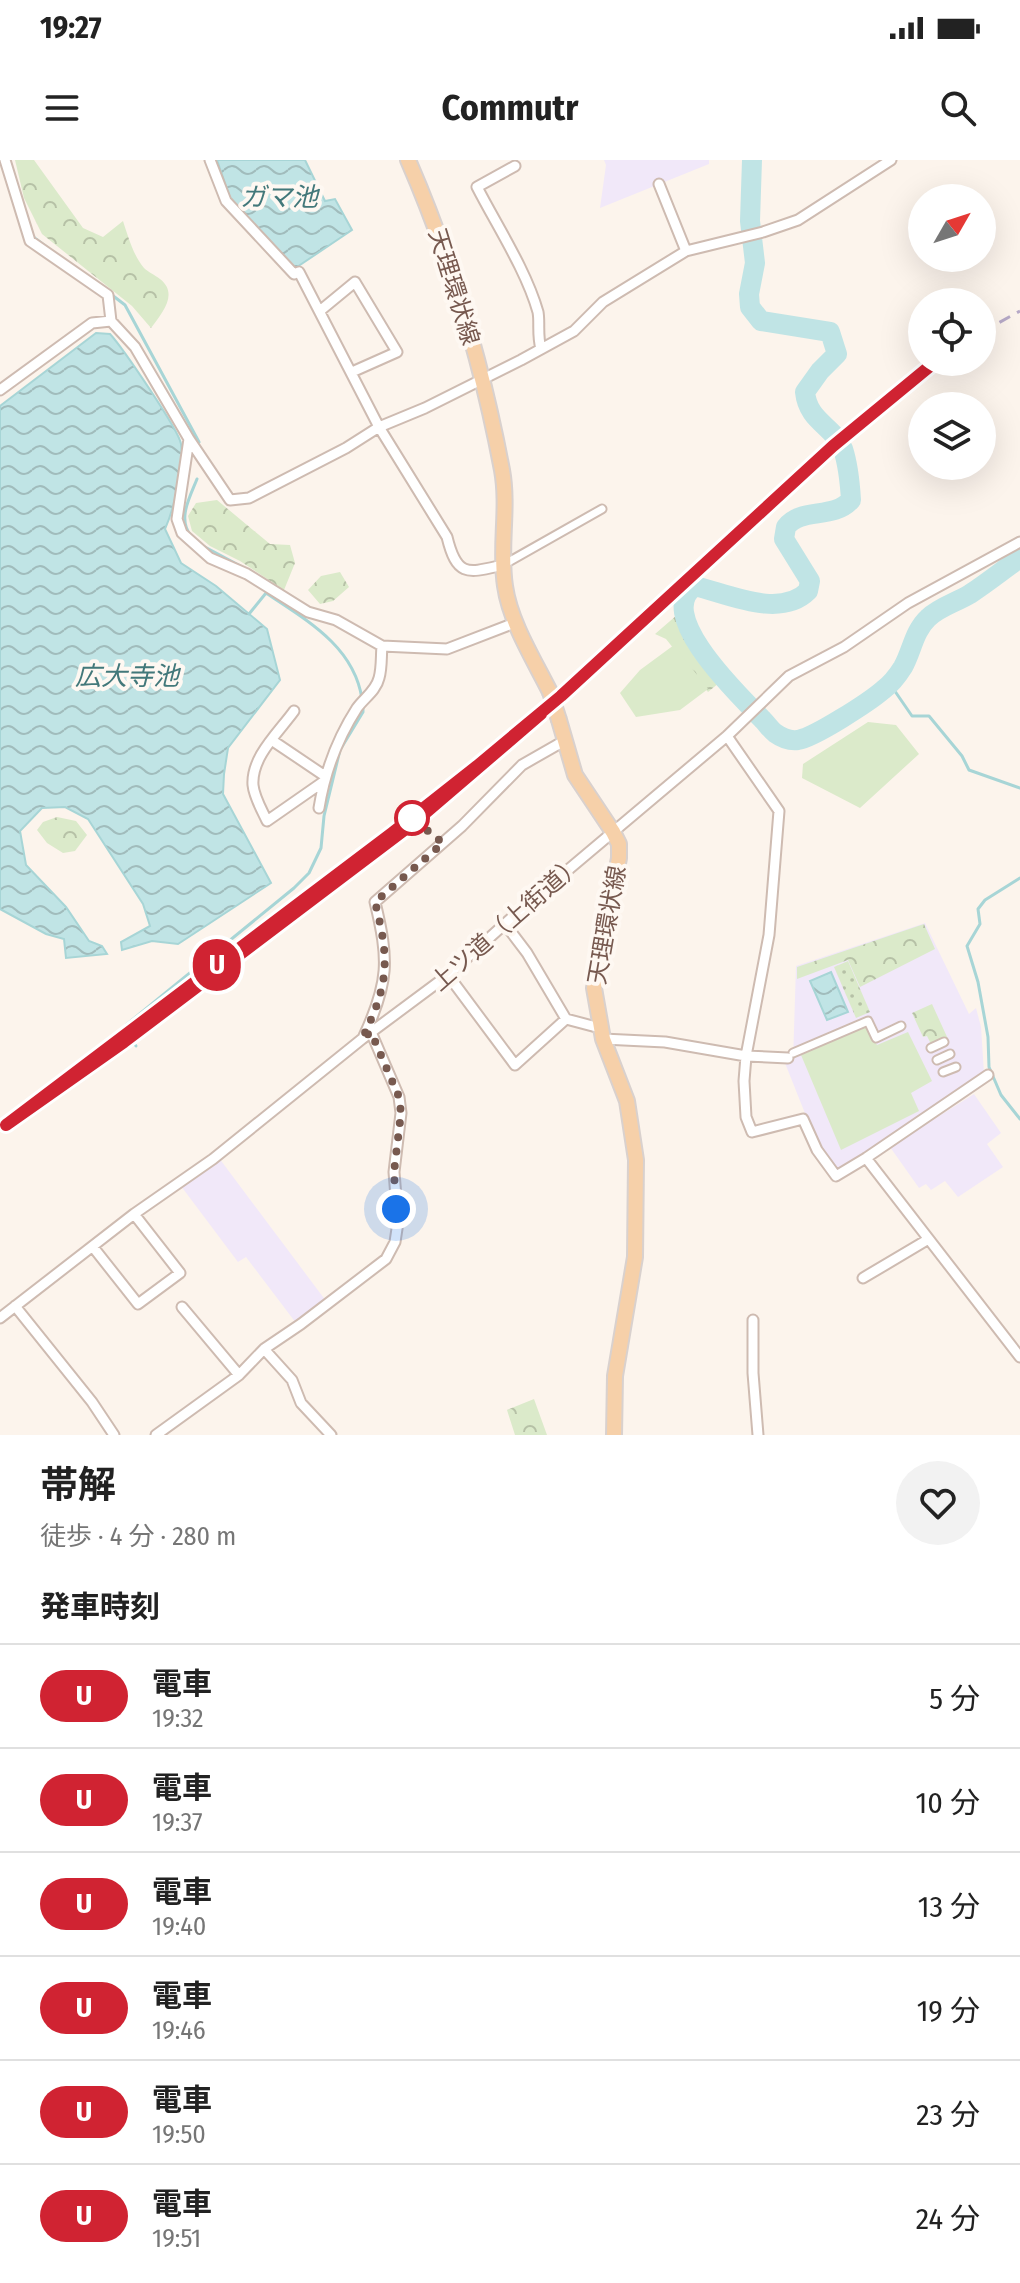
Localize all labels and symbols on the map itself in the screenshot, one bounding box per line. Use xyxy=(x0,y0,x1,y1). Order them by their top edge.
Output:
water label: ガマ池 xyxy=(240,182,321,213)
north arrow xyxy=(908,184,996,272)
street label: 天理環状線 xyxy=(423,226,485,348)
water label: 広大寺池 xyxy=(75,661,182,692)
unlabelled marker xyxy=(395,801,429,835)
street label: 上ツ道（上街道） xyxy=(425,849,589,997)
street label: 天理環状線 xyxy=(583,863,631,987)
line badge: U xyxy=(191,939,243,991)
your location xyxy=(376,1189,416,1229)

